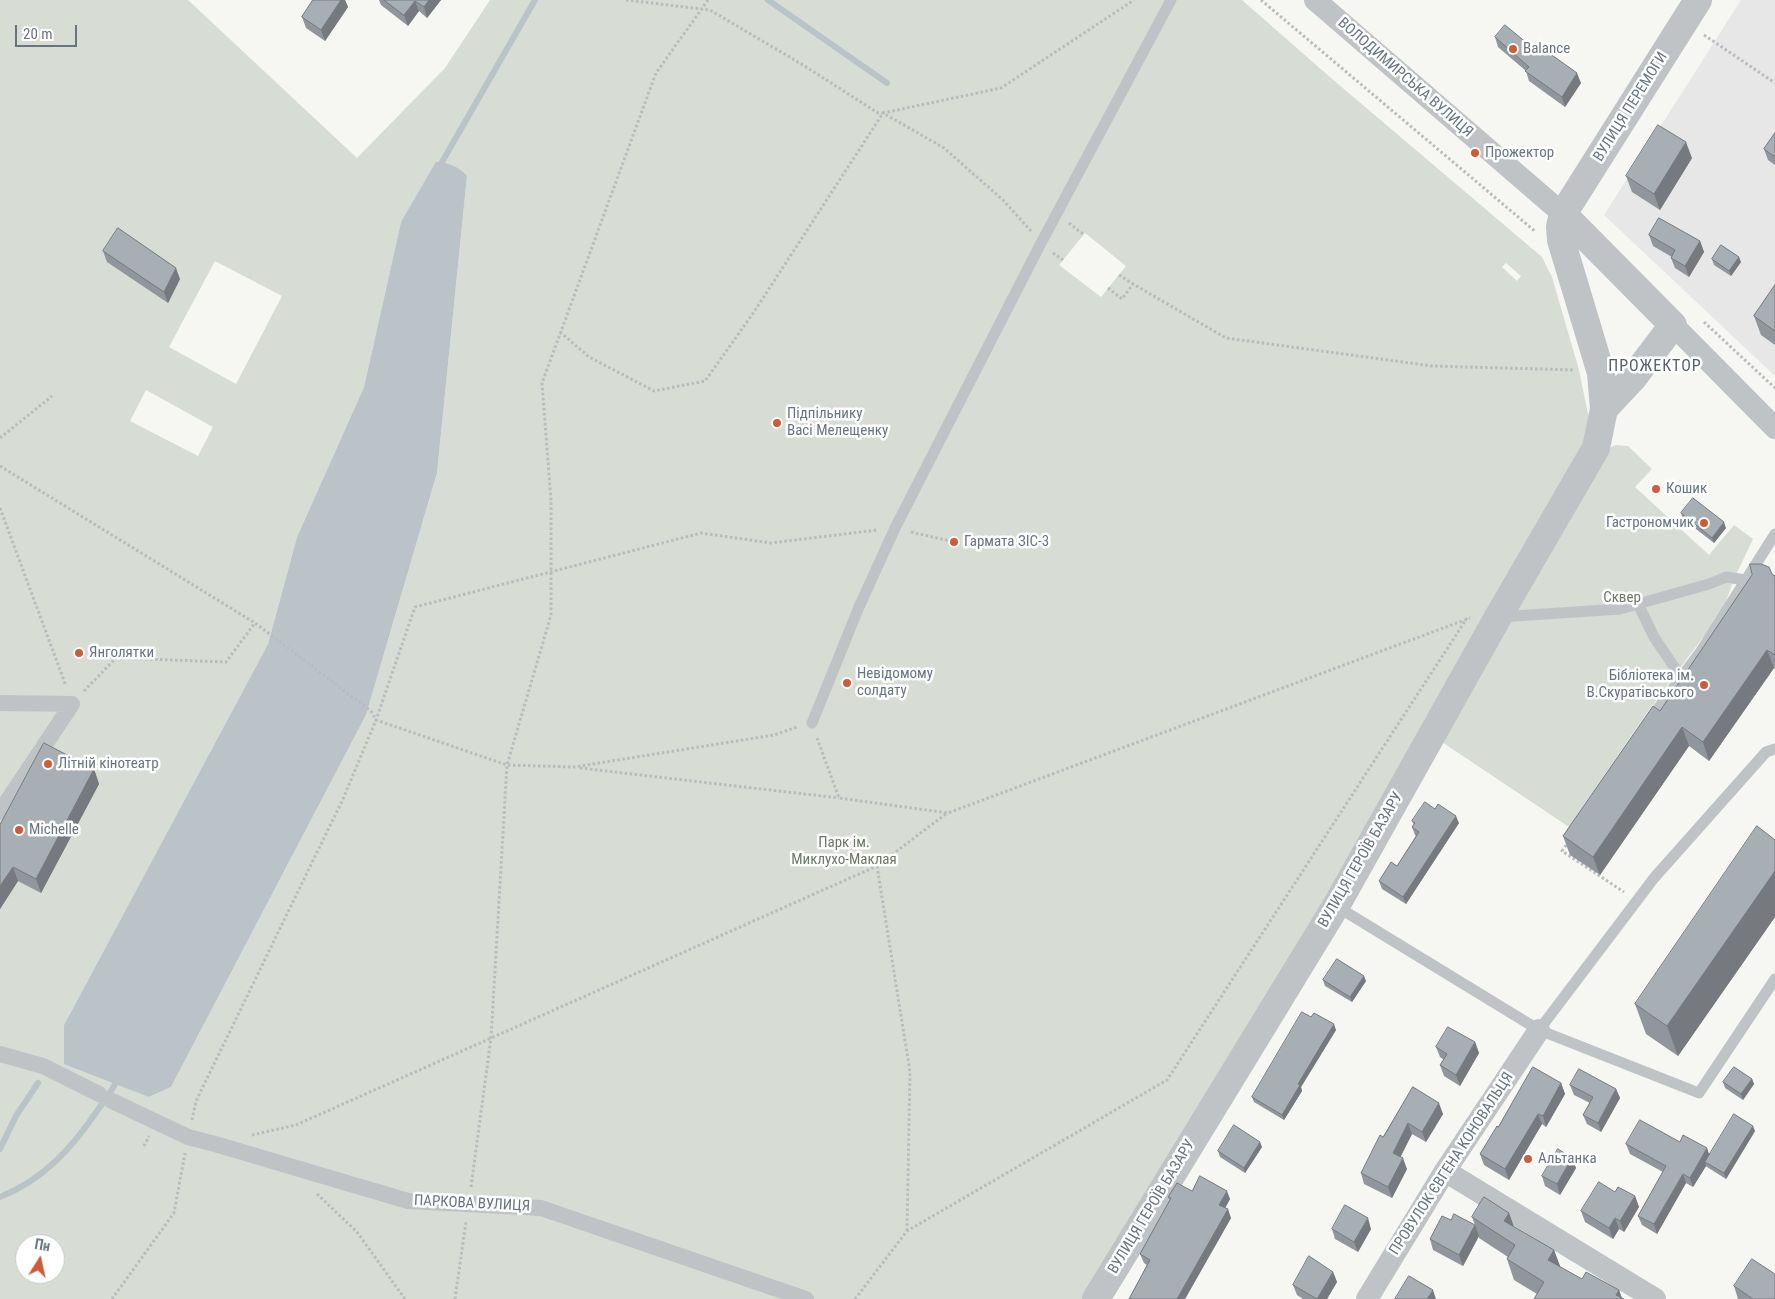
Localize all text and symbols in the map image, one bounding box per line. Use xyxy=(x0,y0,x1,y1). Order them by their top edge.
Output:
street label: ВОЛОДИМИРСЬКА ВУЛИЦЯ xyxy=(1334,14,1476,142)
scale bar xyxy=(18,15,80,47)
text: 20 m xyxy=(23,25,53,43)
place label: Balance xyxy=(1523,40,1570,58)
marker: Balance xyxy=(1507,43,1519,55)
street label: ВУЛИЦЯ ПЕРЕМОГИ xyxy=(1590,49,1672,165)
place label: Прожектор xyxy=(1485,144,1554,162)
marker: Прожектор xyxy=(1469,147,1481,159)
district label: ПРОЖЕКТОР xyxy=(1607,357,1703,377)
place label: Підпільнику Васі Мелещенку xyxy=(787,405,888,440)
marker: Підпільнику Васі Мелещенку xyxy=(771,417,783,429)
place label: Кошик xyxy=(1666,480,1707,498)
marker: Кошик xyxy=(1650,483,1662,495)
place label: Гастрономчик xyxy=(1606,514,1694,532)
marker: Гастрономчик xyxy=(1698,517,1710,529)
place label: Гармата ЗІС-3 xyxy=(964,533,1049,551)
marker: Гармата ЗІС-3 xyxy=(948,536,960,548)
park label: Сквер xyxy=(1603,589,1641,607)
place label: Янголятки xyxy=(89,644,154,662)
marker: Янголятки xyxy=(73,647,85,659)
place label: Невідомому солдату xyxy=(857,665,933,700)
place label: Бібліотека ім. В.Скуратівського xyxy=(1586,667,1694,702)
marker: Невідомому солдату xyxy=(841,677,853,689)
marker: Бібліотека ім. В.Скуратівського xyxy=(1698,679,1710,691)
place label: Літній кінотеатр xyxy=(58,755,159,773)
marker: Літній кінотеатр xyxy=(42,758,54,770)
street label: ВУЛИЦЯ ГЕРОЇВ БАЗАРУ xyxy=(1315,789,1407,931)
place label: Michelle xyxy=(29,821,79,839)
marker: Michelle xyxy=(13,824,25,836)
park label: Парк ім. Миклухо-Маклая xyxy=(791,834,897,869)
street label: ПРОВУЛОК ЄВГЕНА КОНОВАЛЬЦЯ xyxy=(1386,1069,1518,1259)
street label: ВУЛИЦЯ ГЕРОЇВ БАЗАРУ xyxy=(1105,1137,1199,1277)
place label: Альтанка xyxy=(1538,1150,1597,1168)
marker: Альтанка xyxy=(1522,1153,1534,1165)
street label: ПАРКОВА ВУЛИЦЯ xyxy=(413,1192,531,1216)
north arrow xyxy=(15,1234,65,1284)
text: Пн xyxy=(33,1236,51,1254)

